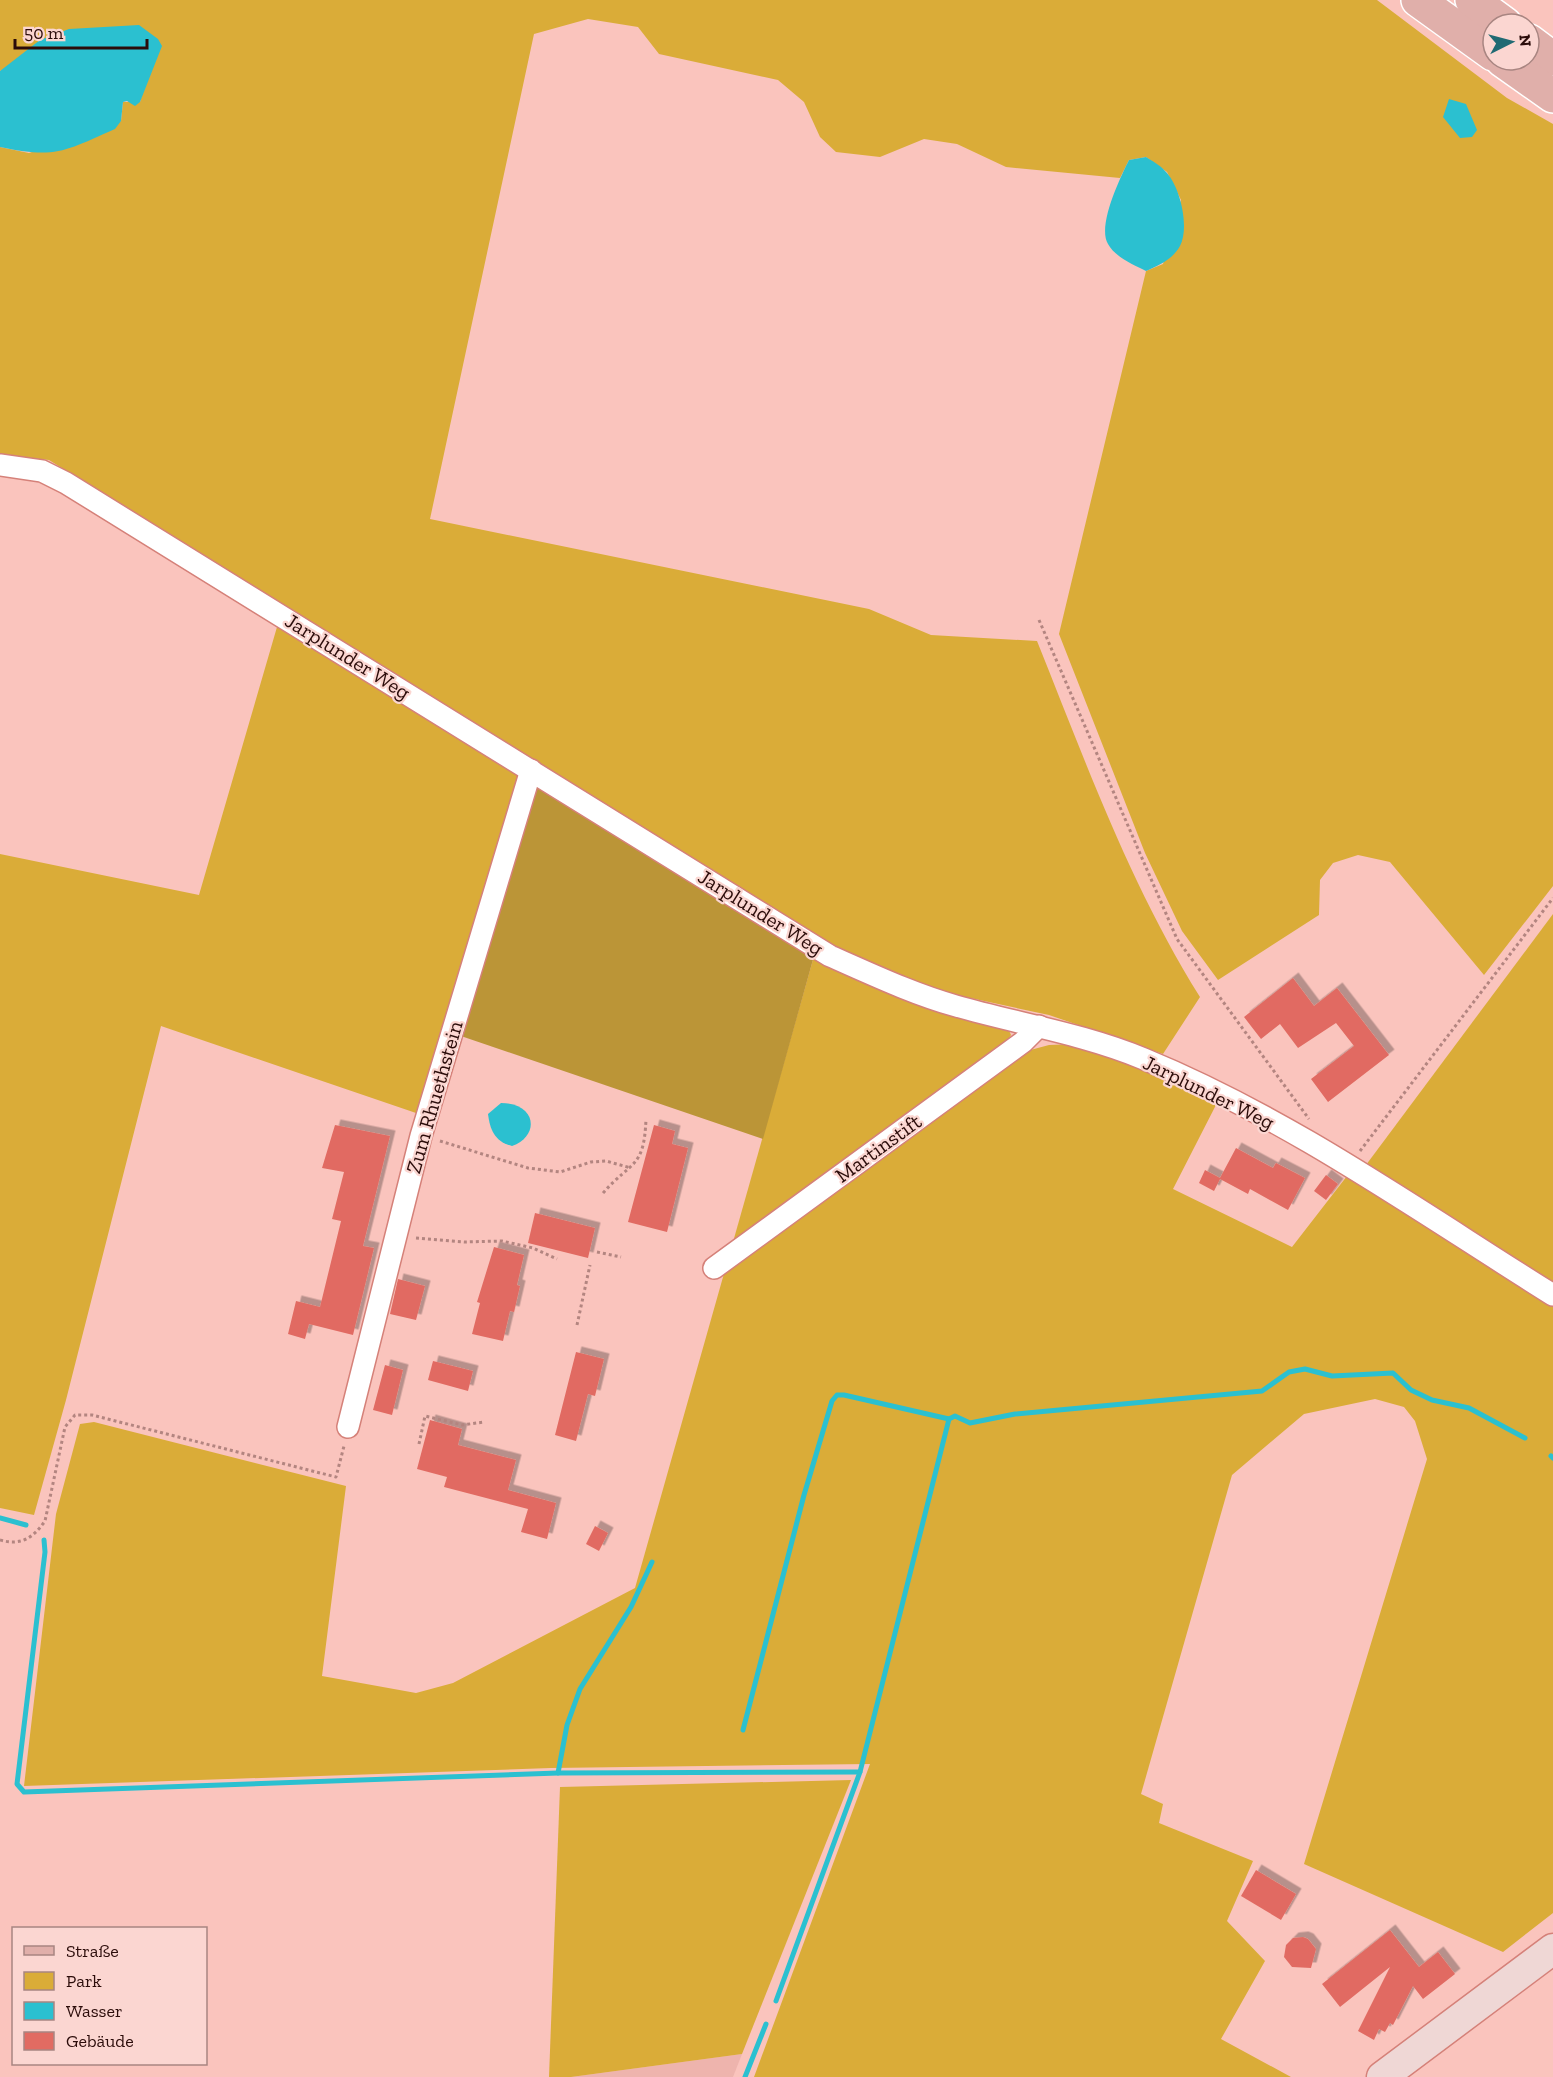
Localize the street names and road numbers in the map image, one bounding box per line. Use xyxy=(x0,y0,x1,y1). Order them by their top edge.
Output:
street label: Jarplunder Weg xyxy=(281,608,416,705)
street label: Jarplunder Weg xyxy=(694,864,829,961)
street label: Zum Rhuethstein xyxy=(400,1018,468,1176)
street label: Jarplunder Weg xyxy=(1139,1049,1279,1135)
street label: Martinstift xyxy=(830,1108,926,1188)

